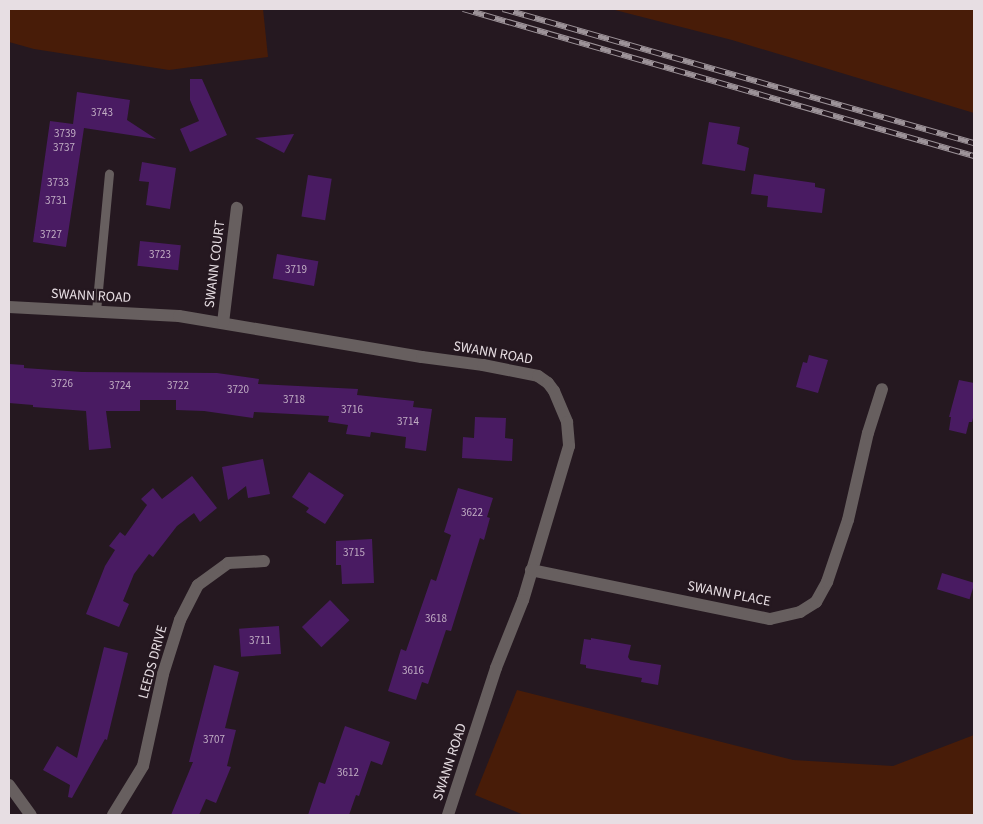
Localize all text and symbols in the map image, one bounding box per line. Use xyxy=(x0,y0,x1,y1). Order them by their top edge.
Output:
house number: 3743 xyxy=(91,106,113,120)
house number: 3739 xyxy=(54,127,76,141)
house number: 3737 xyxy=(53,141,75,155)
house number: 3733 xyxy=(47,176,69,190)
house number: 3731 xyxy=(45,194,67,208)
street label: SWANN COURT xyxy=(201,219,229,309)
house number: 3727 xyxy=(40,228,62,242)
house number: 3723 xyxy=(149,248,171,262)
house number: 3719 xyxy=(285,263,307,277)
street label: SWANN ROAD xyxy=(50,286,132,306)
street label: SWANN ROAD xyxy=(452,338,534,368)
house number: 3726 xyxy=(51,377,73,391)
house number: 3724 xyxy=(109,379,131,393)
house number: 3722 xyxy=(167,379,189,393)
house number: 3720 xyxy=(227,383,249,397)
house number: 3718 xyxy=(283,393,305,407)
house number: 3716 xyxy=(341,403,363,417)
house number: 3714 xyxy=(397,415,419,429)
house number: 3622 xyxy=(461,506,483,520)
house number: 3715 xyxy=(343,546,365,560)
street label: SWANN PLACE xyxy=(686,578,772,610)
house number: 3618 xyxy=(425,612,447,626)
street label: LEEDS DRIVE xyxy=(135,623,171,701)
house number: 3711 xyxy=(249,634,271,648)
house number: 3616 xyxy=(402,664,424,678)
street label: SWANN ROAD xyxy=(430,721,470,803)
house number: 3707 xyxy=(203,733,225,747)
house number: 3612 xyxy=(337,766,359,780)

